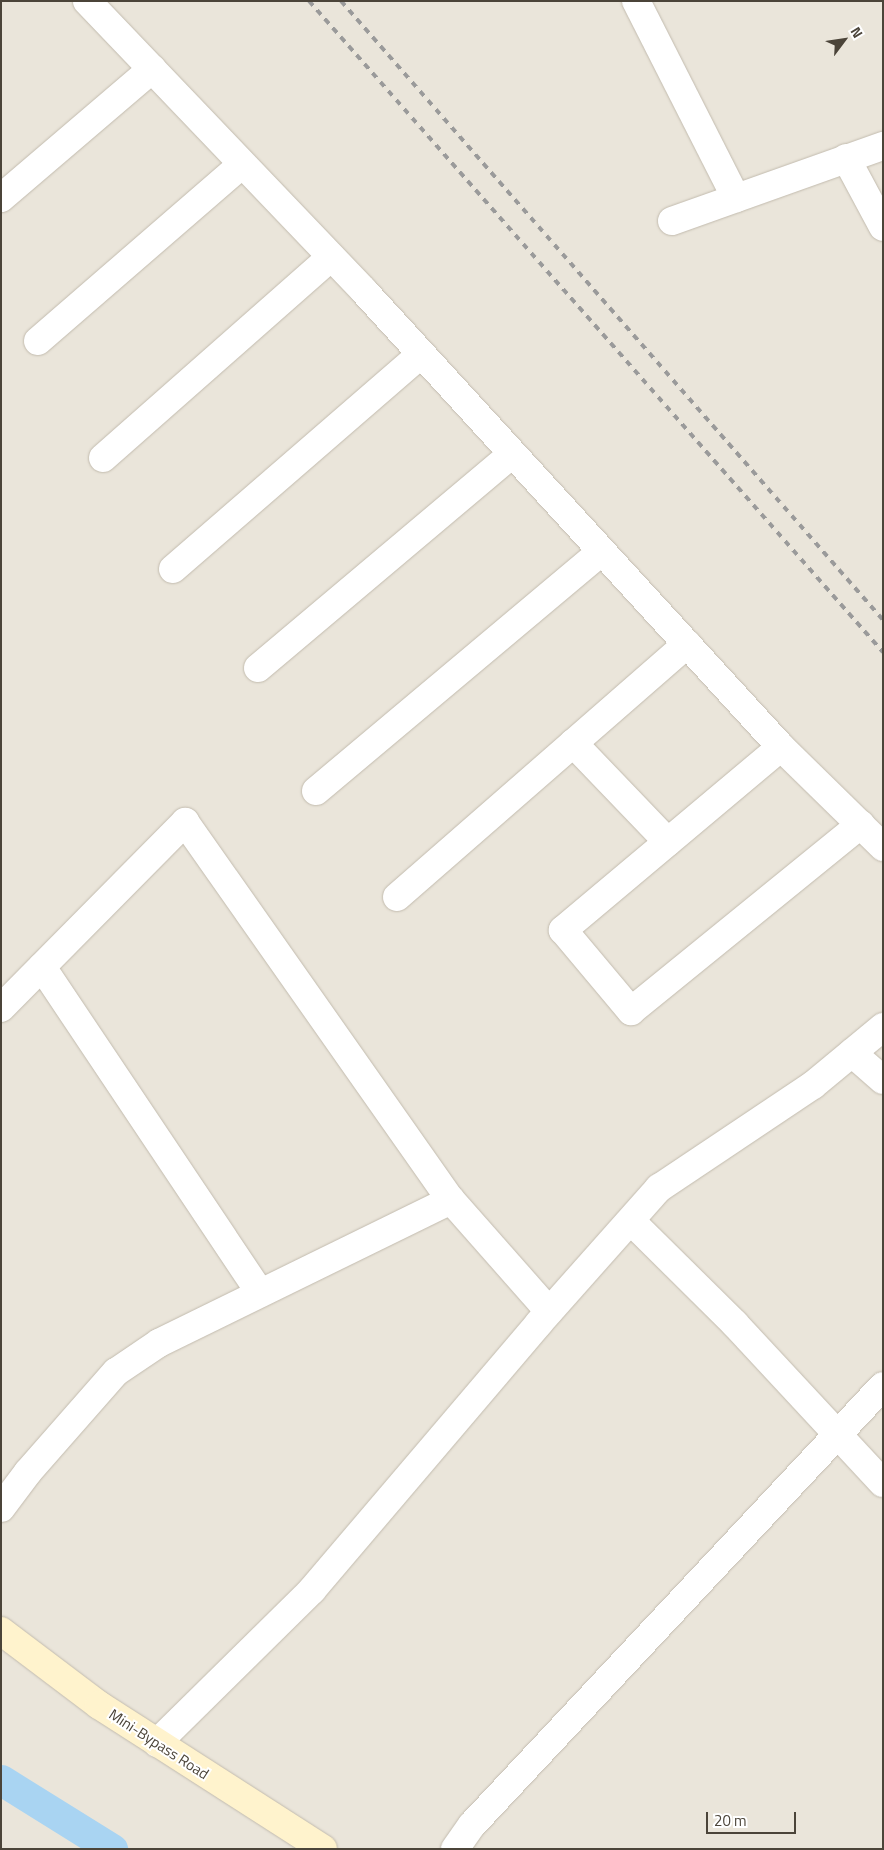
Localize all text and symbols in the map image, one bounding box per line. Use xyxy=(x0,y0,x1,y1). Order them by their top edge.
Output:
north arrow xyxy=(819,15,869,65)
text: N xyxy=(846,22,869,42)
street label: Mini-Bypass Road xyxy=(106,1705,212,1783)
scale bar xyxy=(709,1802,799,1834)
text: 20 m xyxy=(714,1809,747,1832)

